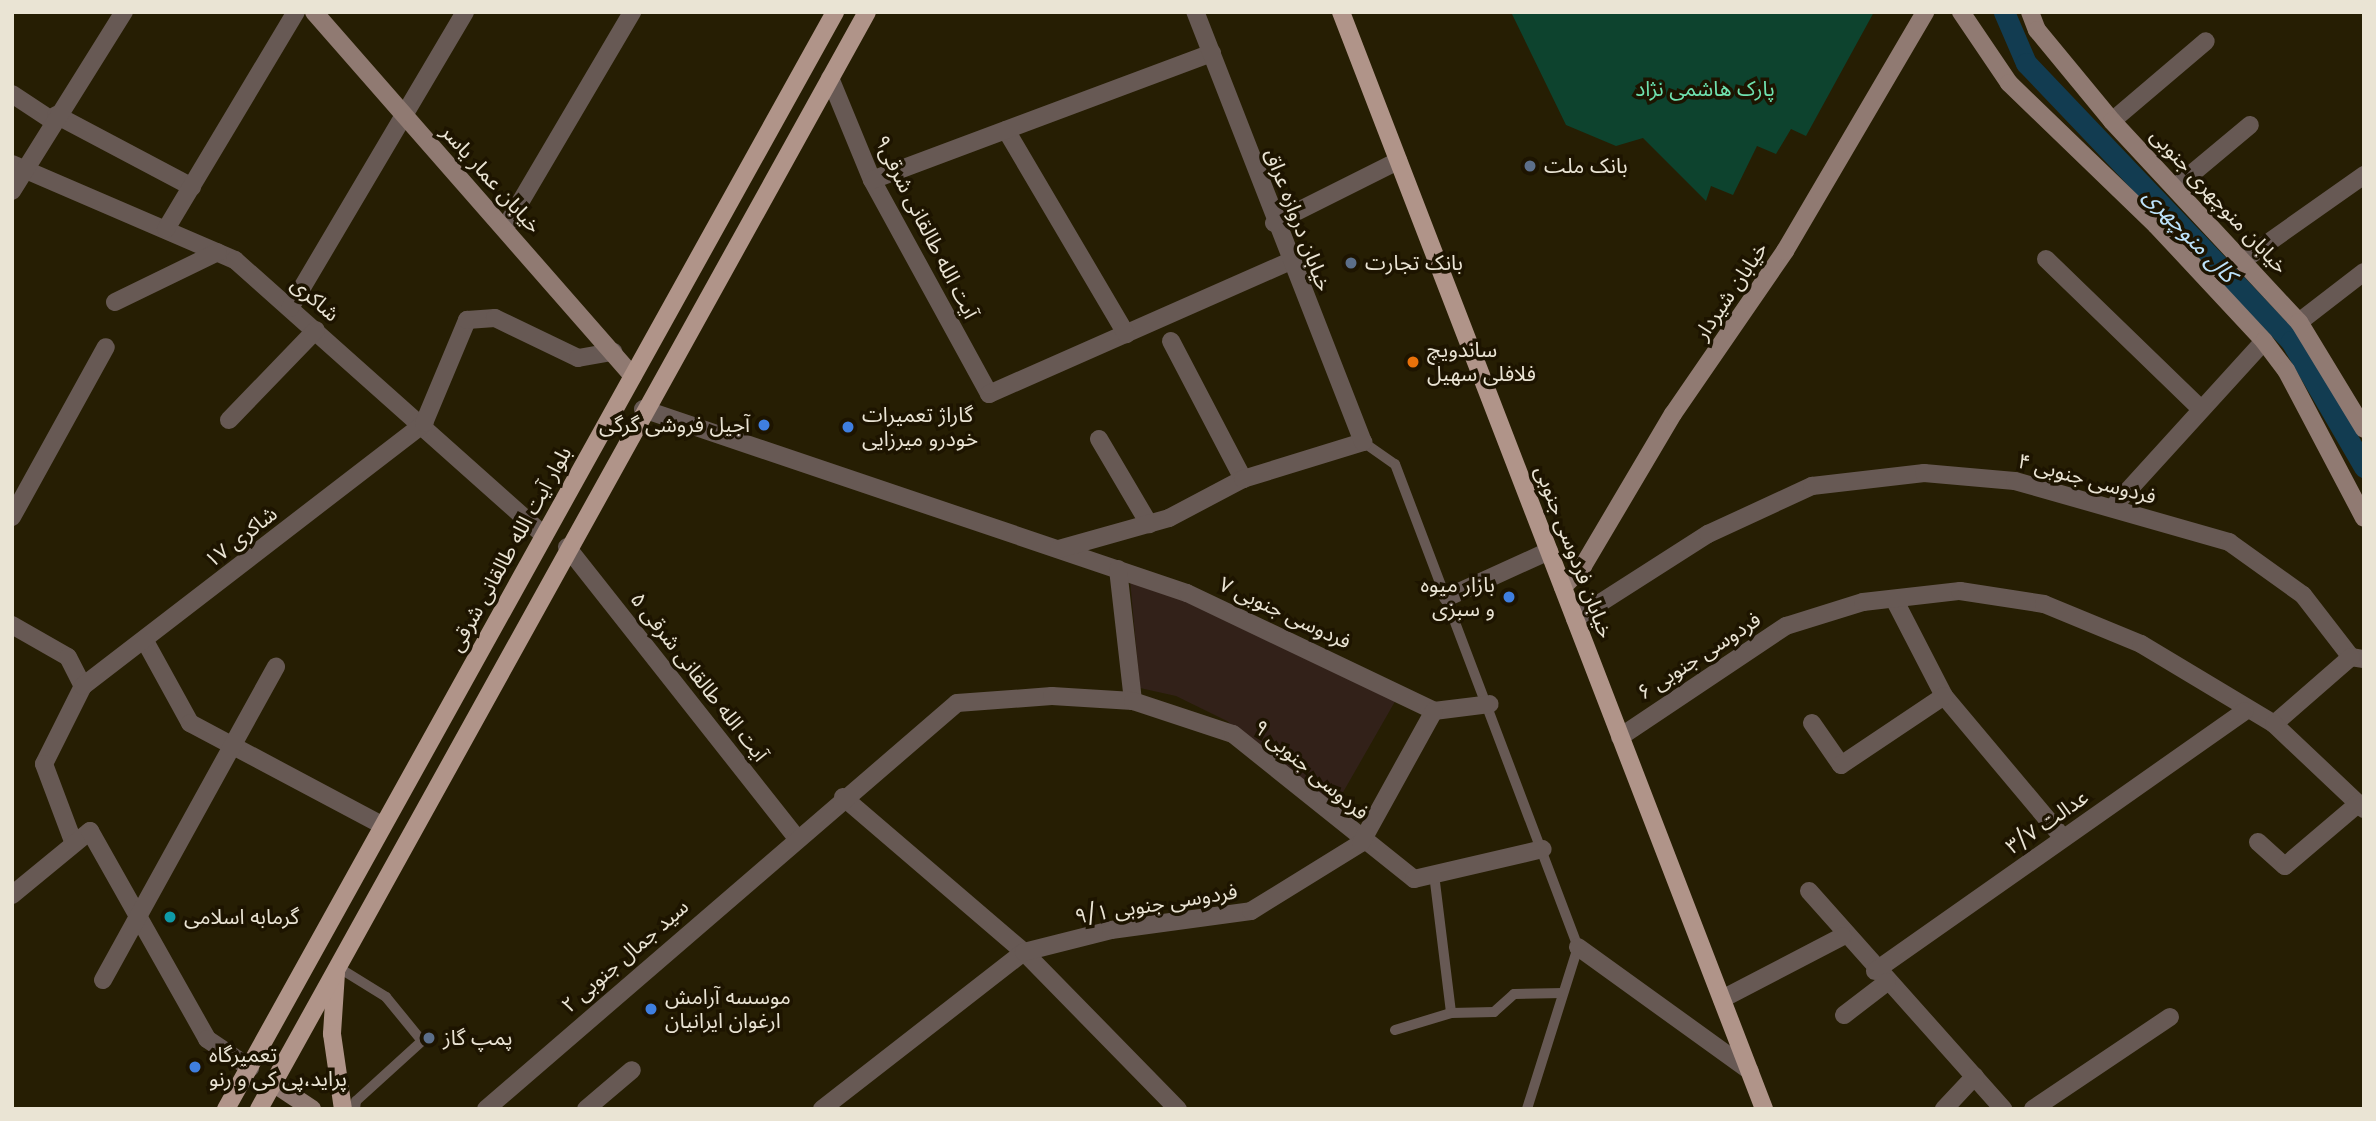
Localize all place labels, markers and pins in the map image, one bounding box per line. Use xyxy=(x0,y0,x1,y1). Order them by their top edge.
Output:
place label: بانک ملت xyxy=(1544,153,1628,179)
marker: بانک ملت xyxy=(1522,158,1538,174)
place label: بانک تجارت xyxy=(1365,250,1463,276)
marker: بانک تجارت xyxy=(1343,255,1359,271)
place label: ساندویچ فلافلی سهیل xyxy=(1427,337,1536,387)
marker: ساندویچ فلافلی سهیل xyxy=(1405,354,1421,370)
place label: گاراژ تعمیرات خودرو میرزایی xyxy=(862,402,978,452)
place label: آجیل فروشی گرگی xyxy=(599,412,750,438)
marker: آجیل فروشی گرگی xyxy=(756,417,772,433)
marker: گاراژ تعمیرات خودرو میرزایی xyxy=(840,419,856,435)
place label: بازار میوه و سبزی xyxy=(1420,572,1495,622)
marker: بازار میوه و سبزی xyxy=(1501,589,1517,605)
place label: گرمابه اسلامی xyxy=(184,904,299,930)
marker: گرمابه اسلامی xyxy=(162,909,178,925)
place label: موسسه آرامش ارغوان ایرانیان xyxy=(665,984,791,1034)
marker: موسسه آرامش ارغوان ایرانیان xyxy=(643,1001,659,1017)
place label: پمپ گاز xyxy=(443,1025,512,1051)
marker: پمپ گاز xyxy=(421,1030,437,1046)
place label: تعمیرگاه پراید،پی کی و رنو xyxy=(209,1042,347,1092)
marker: تعمیرگاه پراید،پی کی و رنو xyxy=(187,1059,203,1075)

